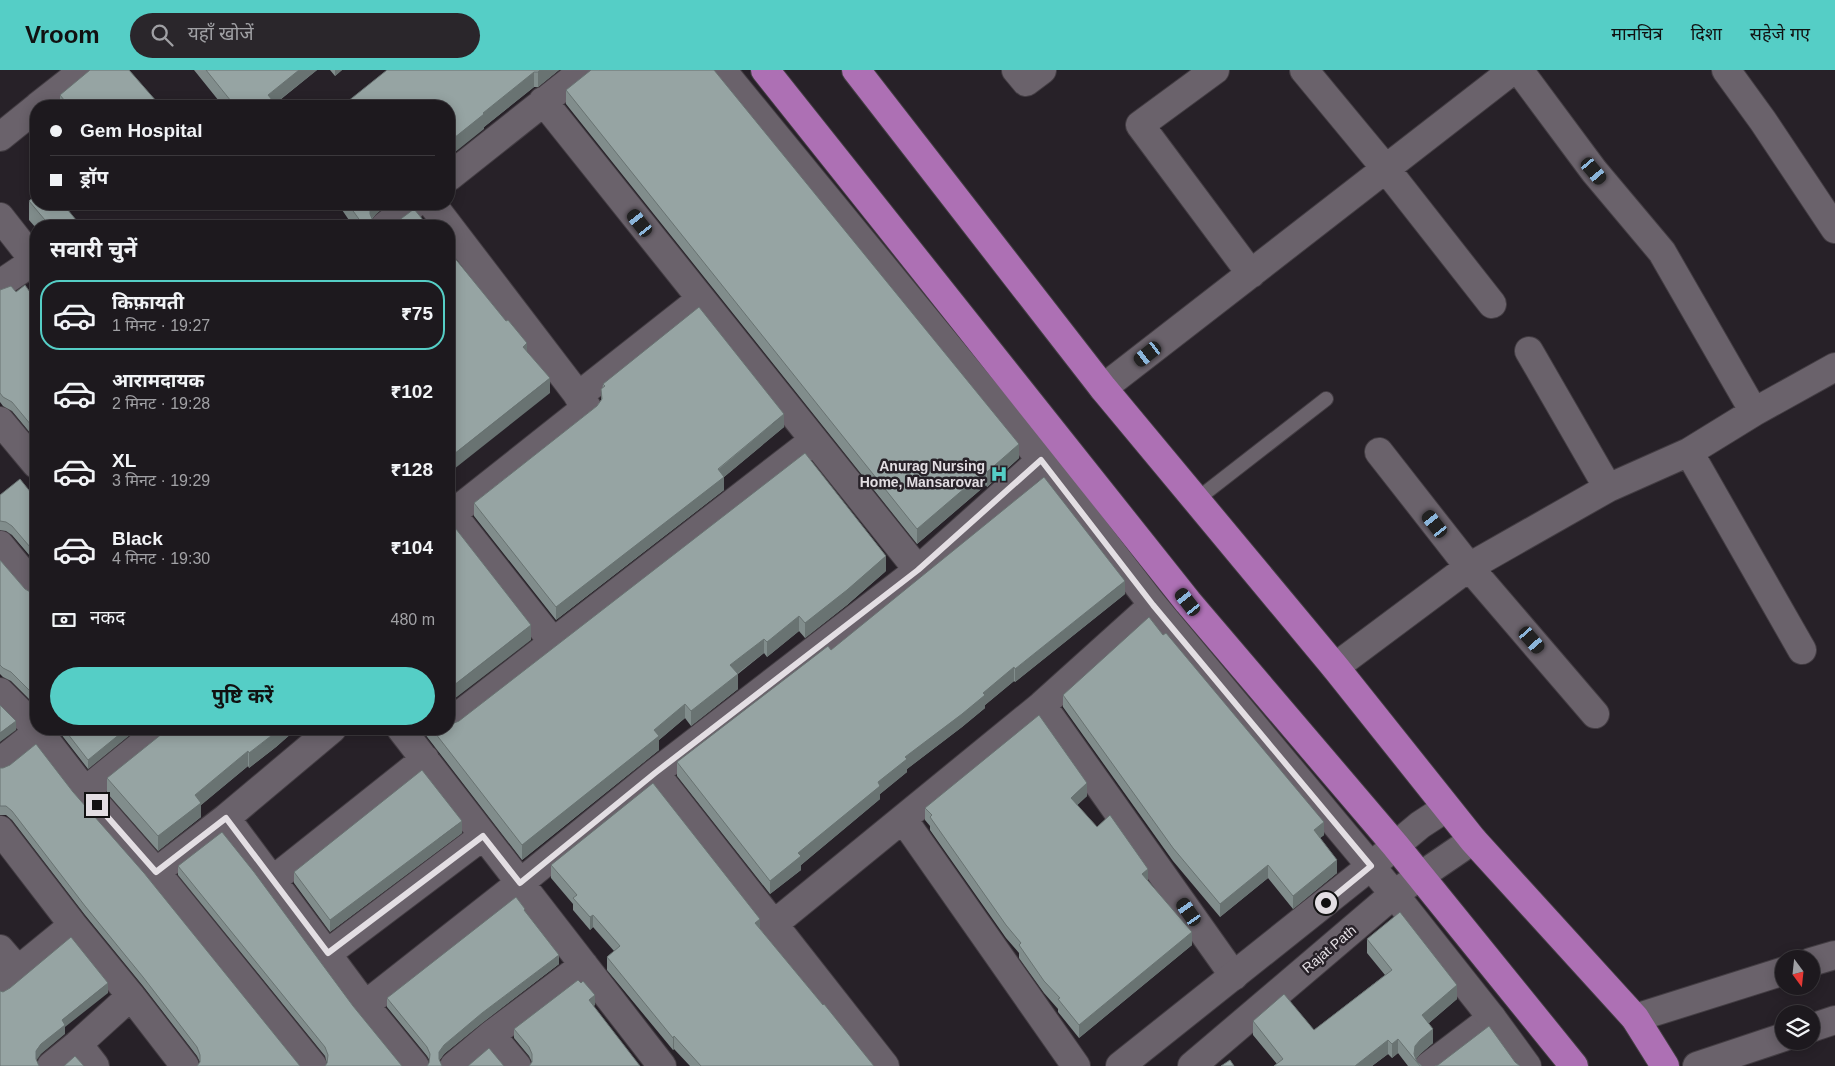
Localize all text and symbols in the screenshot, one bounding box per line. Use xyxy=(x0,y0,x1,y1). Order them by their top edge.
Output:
search box xyxy=(130,13,480,58)
text: Vroom xyxy=(25,21,100,48)
icon: search xyxy=(148,21,176,49)
text: यहाँ खोजें xyxy=(188,23,254,44)
text: मानचित्र xyxy=(1611,24,1663,44)
text: दिशा xyxy=(1691,24,1722,44)
text: सहेजे गए xyxy=(1750,24,1810,44)
text: Gem Hospital xyxy=(80,120,202,141)
car xyxy=(1578,155,1609,187)
text: ड्रॉप xyxy=(80,167,108,188)
car xyxy=(624,207,655,239)
text: सवारी चुनें xyxy=(50,237,137,262)
text: किफ़ायती xyxy=(112,292,184,313)
icon: car xyxy=(52,293,97,338)
text: ₹75 xyxy=(401,303,433,324)
text: 1 मिनट · 19:27 xyxy=(112,317,210,334)
car xyxy=(1131,339,1164,369)
text: आरामदायक xyxy=(112,370,204,391)
icon: car xyxy=(52,371,97,416)
text: ₹102 xyxy=(390,381,433,402)
text: 2 मिनट · 19:28 xyxy=(112,395,210,412)
icon: car xyxy=(52,449,97,494)
text: XL xyxy=(112,450,136,471)
place label: Anurag Nursing Home, Mansarovar xyxy=(860,458,986,490)
text: ₹128 xyxy=(390,459,433,480)
hospital icon: Anurag Nursing Home, Mansarovar xyxy=(989,464,1009,484)
text: 3 मिनट · 19:29 xyxy=(112,472,210,489)
car xyxy=(1419,508,1450,540)
icon: car xyxy=(52,527,97,572)
text: Black xyxy=(112,528,163,549)
text: ₹104 xyxy=(390,537,433,558)
text: 4 मिनट · 19:30 xyxy=(112,550,210,567)
car xyxy=(1172,586,1203,618)
icon: cash xyxy=(50,606,78,634)
text: नकद xyxy=(90,607,125,628)
text: 480 m xyxy=(391,611,435,628)
car xyxy=(1516,624,1547,656)
button: पुष्टि करें xyxy=(50,667,435,725)
route end xyxy=(86,794,108,816)
route start xyxy=(1315,892,1337,914)
car xyxy=(1174,895,1203,929)
street label: Rajat Path xyxy=(1299,922,1359,976)
north arrow xyxy=(1775,950,1820,995)
map controls xyxy=(1775,950,1820,1050)
button: layers xyxy=(1775,1005,1820,1050)

